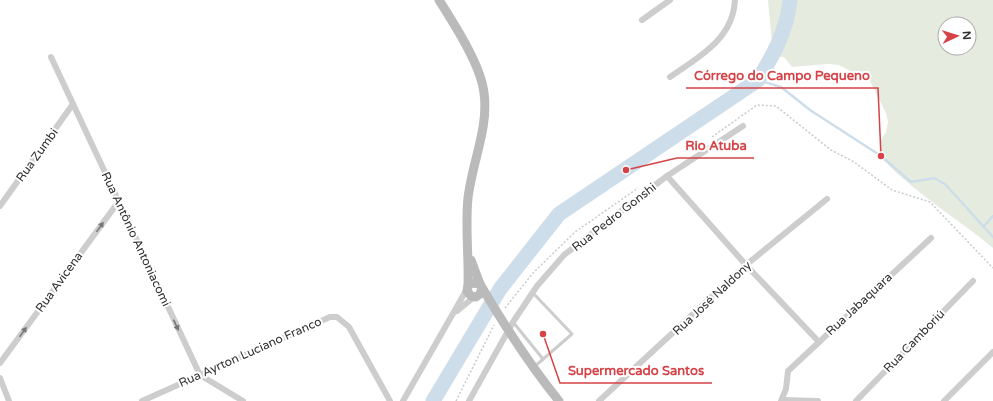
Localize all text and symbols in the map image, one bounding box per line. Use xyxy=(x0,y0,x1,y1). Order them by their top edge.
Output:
north arrow xyxy=(937,16,977,56)
text: N xyxy=(960,30,973,40)
callout: Córrego do Campo Pequeno xyxy=(686,63,878,88)
text: Córrego do Campo Pequeno xyxy=(694,68,870,84)
street label: Rua Zumbi xyxy=(13,126,61,184)
callout: Rio Atuba xyxy=(677,133,754,158)
text: Rio Atuba xyxy=(685,138,747,154)
street label: Rua Antônio Antoniacomi xyxy=(99,170,173,308)
street label: Rua Pedro Gonshi xyxy=(569,180,659,254)
one-way arrow xyxy=(95,221,104,232)
street label: Rua Avicena xyxy=(33,249,85,315)
street label: Rua José Naldony xyxy=(670,258,755,338)
street label: Rua Jabaquara xyxy=(823,270,895,338)
street label: Rua Camboriú xyxy=(881,307,947,375)
street label: Rua Ayrton Luciano Franco xyxy=(176,314,324,390)
one-way arrow xyxy=(173,319,179,331)
one-way arrow xyxy=(19,327,27,337)
callout: Supermercado Santos xyxy=(560,358,712,383)
text: Supermercado Santos xyxy=(568,363,704,379)

